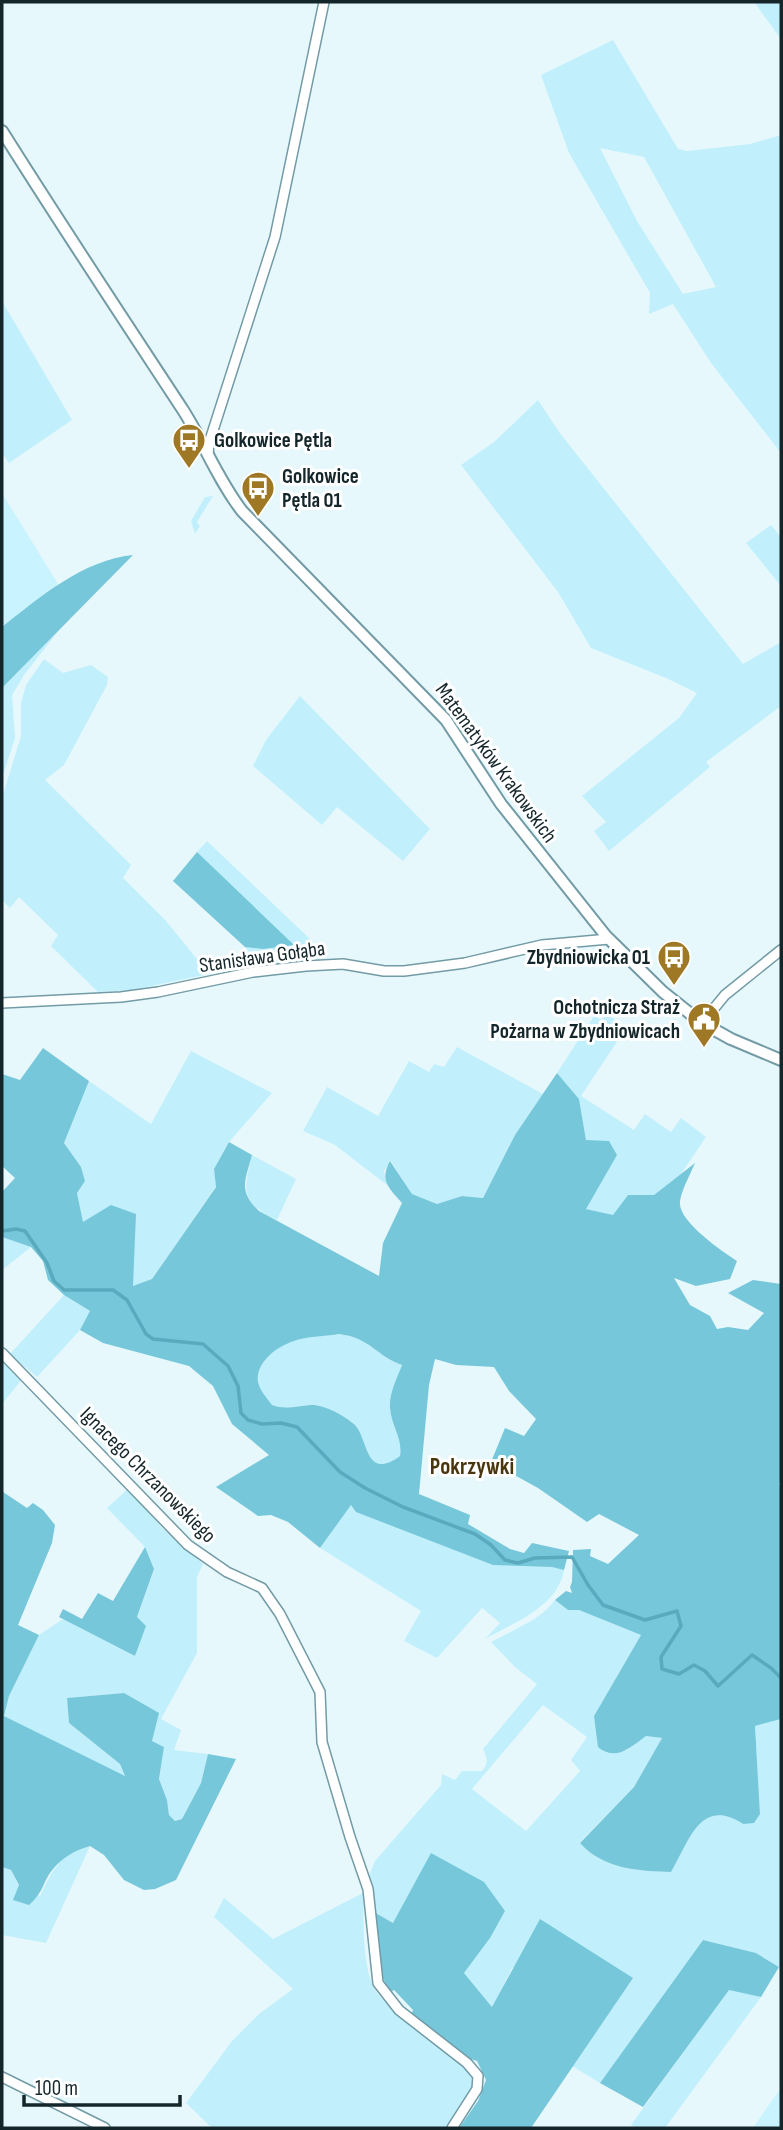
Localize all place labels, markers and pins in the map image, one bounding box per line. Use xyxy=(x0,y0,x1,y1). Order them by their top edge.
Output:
bus stop icon: Golkowice Pętla xyxy=(170,421,208,470)
place label: Golkowice Pętla xyxy=(214,428,332,453)
place label: Golkowice Pętla 01 xyxy=(282,464,359,513)
bus stop icon: Golkowice Pętla 01 xyxy=(239,469,277,518)
bus stop icon: Zbydniowicka 01 xyxy=(655,938,693,987)
place label: Zbydniowicka 01 xyxy=(527,945,650,970)
place label: Ochotnicza Straż Pożarna w Zbydniowicach xyxy=(490,995,680,1044)
public building icon: Ochotnicza Straż Pożarna w Zbydniowicach xyxy=(685,1000,723,1049)

